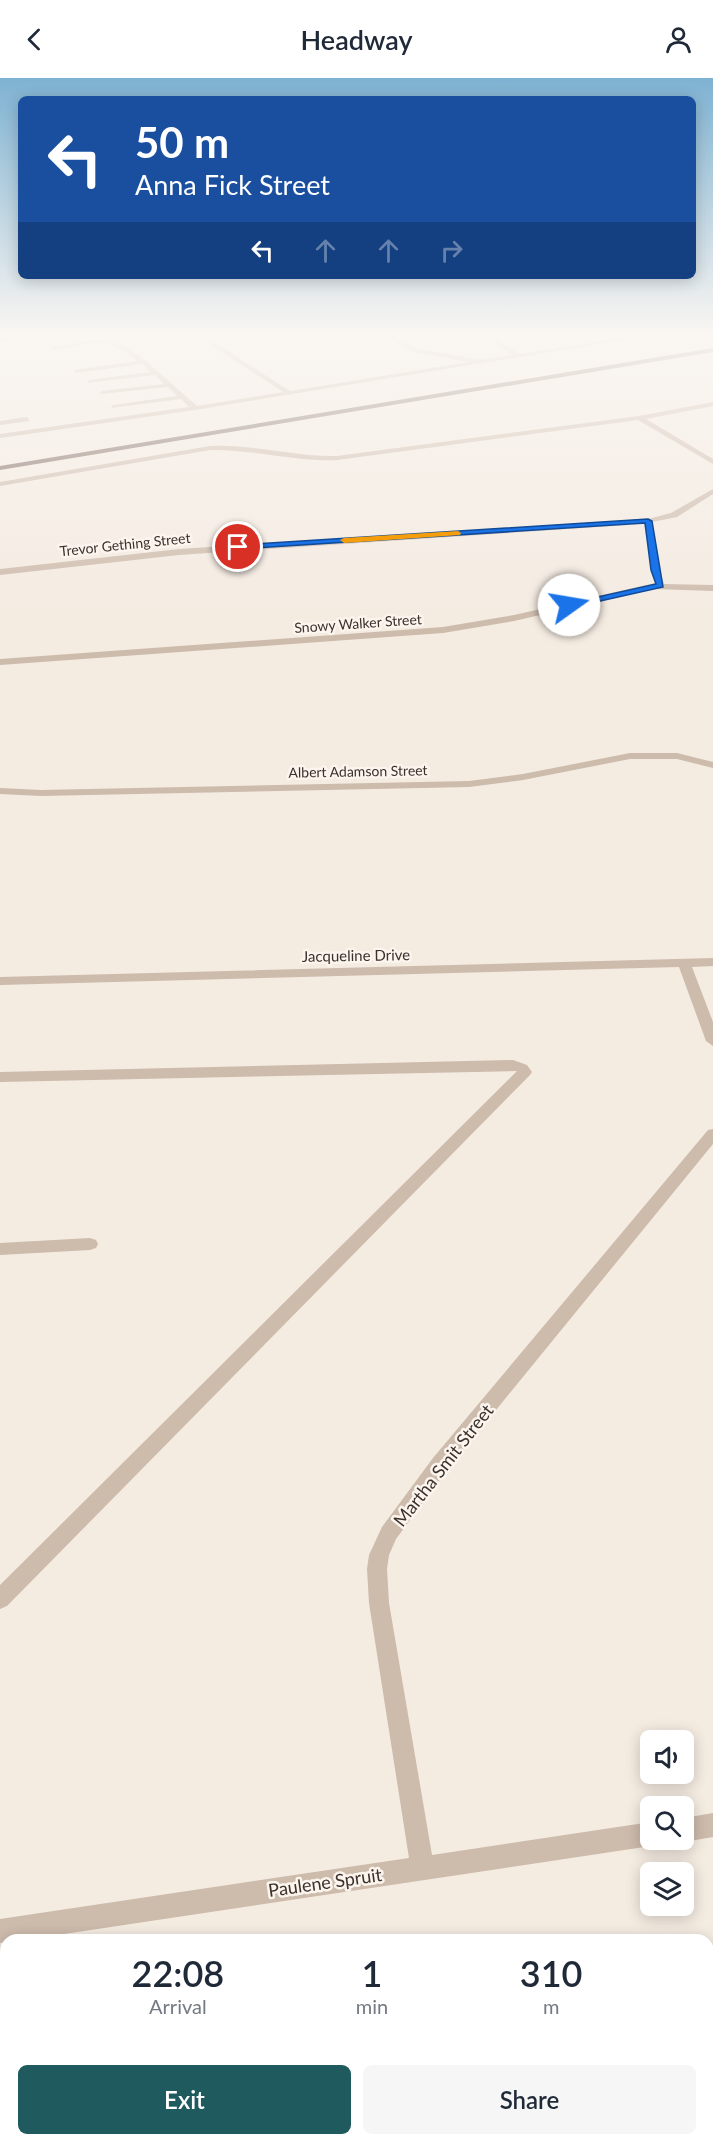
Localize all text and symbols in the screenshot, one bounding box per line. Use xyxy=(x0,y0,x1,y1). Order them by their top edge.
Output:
icon: back xyxy=(18,23,51,56)
text: Headway xyxy=(300,23,413,56)
icon: person xyxy=(662,23,695,56)
text: 50 m xyxy=(135,117,229,167)
icon: left xyxy=(36,120,114,198)
text: Anna Fick Street xyxy=(135,168,330,201)
icon: left xyxy=(246,234,279,267)
icon: ahead xyxy=(309,234,342,267)
icon: ahead xyxy=(372,234,405,267)
icon: right xyxy=(435,234,468,267)
pin xyxy=(212,521,263,572)
street label: Trevor Gething Street xyxy=(59,529,191,559)
icon: arrive xyxy=(221,530,254,563)
position arrow xyxy=(537,573,601,637)
street label: Snowy Walker Street xyxy=(294,610,422,636)
street label: Albert Adamson Street xyxy=(288,761,428,781)
street label: Jacqueline Drive xyxy=(302,945,410,965)
street label: Martha Smit Street xyxy=(388,1399,498,1531)
map controls xyxy=(640,1730,694,1916)
button: sound xyxy=(640,1730,694,1784)
button: search xyxy=(640,1796,694,1850)
button: layers xyxy=(640,1862,694,1916)
street label: Paulene Spruit xyxy=(267,1863,384,1901)
text: 22:08 xyxy=(132,1951,224,1995)
text: 1 xyxy=(362,1951,382,1995)
text: 310 xyxy=(520,1951,582,1995)
text: Arrival xyxy=(149,1994,207,2018)
text: min xyxy=(356,1994,388,2018)
text: m xyxy=(543,1994,559,2018)
button: Exit xyxy=(18,2065,351,2134)
button: Share xyxy=(363,2065,696,2134)

